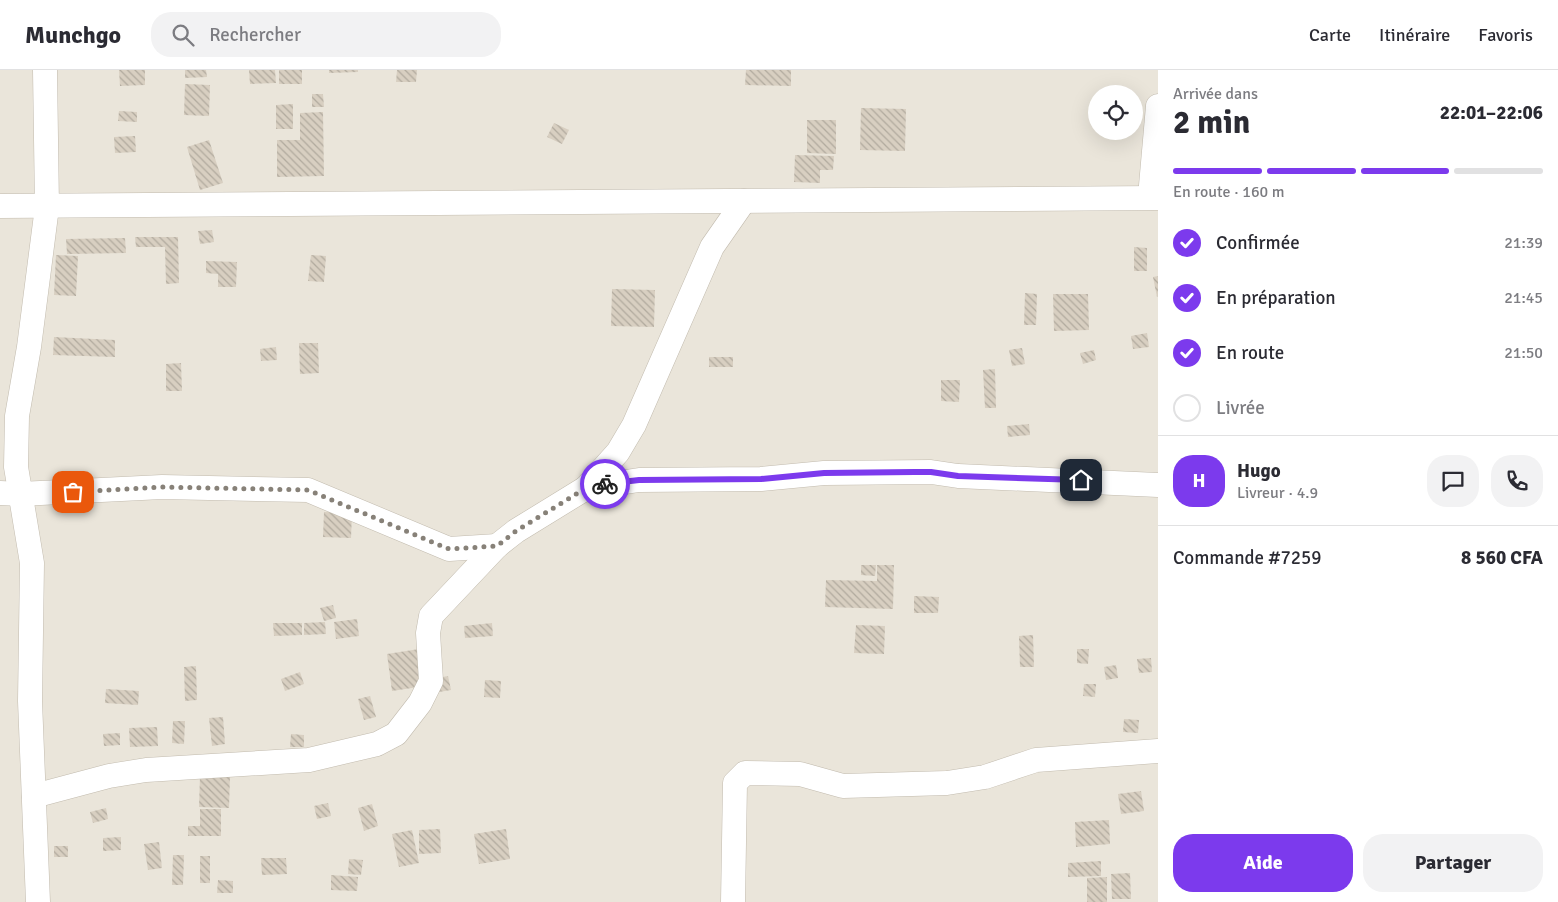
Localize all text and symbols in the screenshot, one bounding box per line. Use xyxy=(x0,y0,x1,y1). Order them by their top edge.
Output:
search box xyxy=(151,12,501,57)
text: Munchgo xyxy=(25,20,121,50)
icon: search xyxy=(169,21,197,49)
text: Rechercher xyxy=(209,23,301,47)
text: Carte xyxy=(1309,24,1351,46)
text: Itinéraire xyxy=(1379,24,1450,46)
text: Favoris xyxy=(1478,24,1533,46)
text: Arrivée dans xyxy=(1173,84,1258,104)
map controls xyxy=(1088,85,1143,140)
button: locate xyxy=(1088,85,1143,140)
text: 22:01–22:06 xyxy=(1440,101,1543,125)
text: 2 min xyxy=(1173,103,1250,142)
text: En route · 160 m xyxy=(1173,182,1285,202)
icon: check xyxy=(1173,229,1201,257)
text: Confirmée xyxy=(1216,231,1300,255)
text: 21:39 xyxy=(1504,233,1543,253)
icon: check xyxy=(1173,284,1201,312)
text: En préparation xyxy=(1216,286,1336,310)
text: 21:45 xyxy=(1504,288,1543,308)
icon: check xyxy=(1173,339,1201,367)
text: En route xyxy=(1216,341,1284,365)
text: 21:50 xyxy=(1504,343,1543,363)
text: Livrée xyxy=(1216,396,1265,420)
button: chat xyxy=(1427,455,1479,507)
button: phone xyxy=(1491,455,1543,507)
courier xyxy=(580,459,630,509)
pin xyxy=(1060,459,1102,501)
text: Hugo xyxy=(1237,459,1281,483)
icon: home xyxy=(1067,466,1095,494)
text: H xyxy=(1192,469,1206,493)
icon: bike xyxy=(591,470,619,498)
pin xyxy=(52,471,94,513)
icon: bag xyxy=(59,478,87,506)
text: Livreur · 4.9 xyxy=(1237,483,1318,503)
text: Commande #7259 xyxy=(1173,546,1322,570)
text: 8 560 CFA xyxy=(1461,546,1543,570)
button: Aide xyxy=(1173,834,1353,892)
button: Partager xyxy=(1363,834,1543,892)

